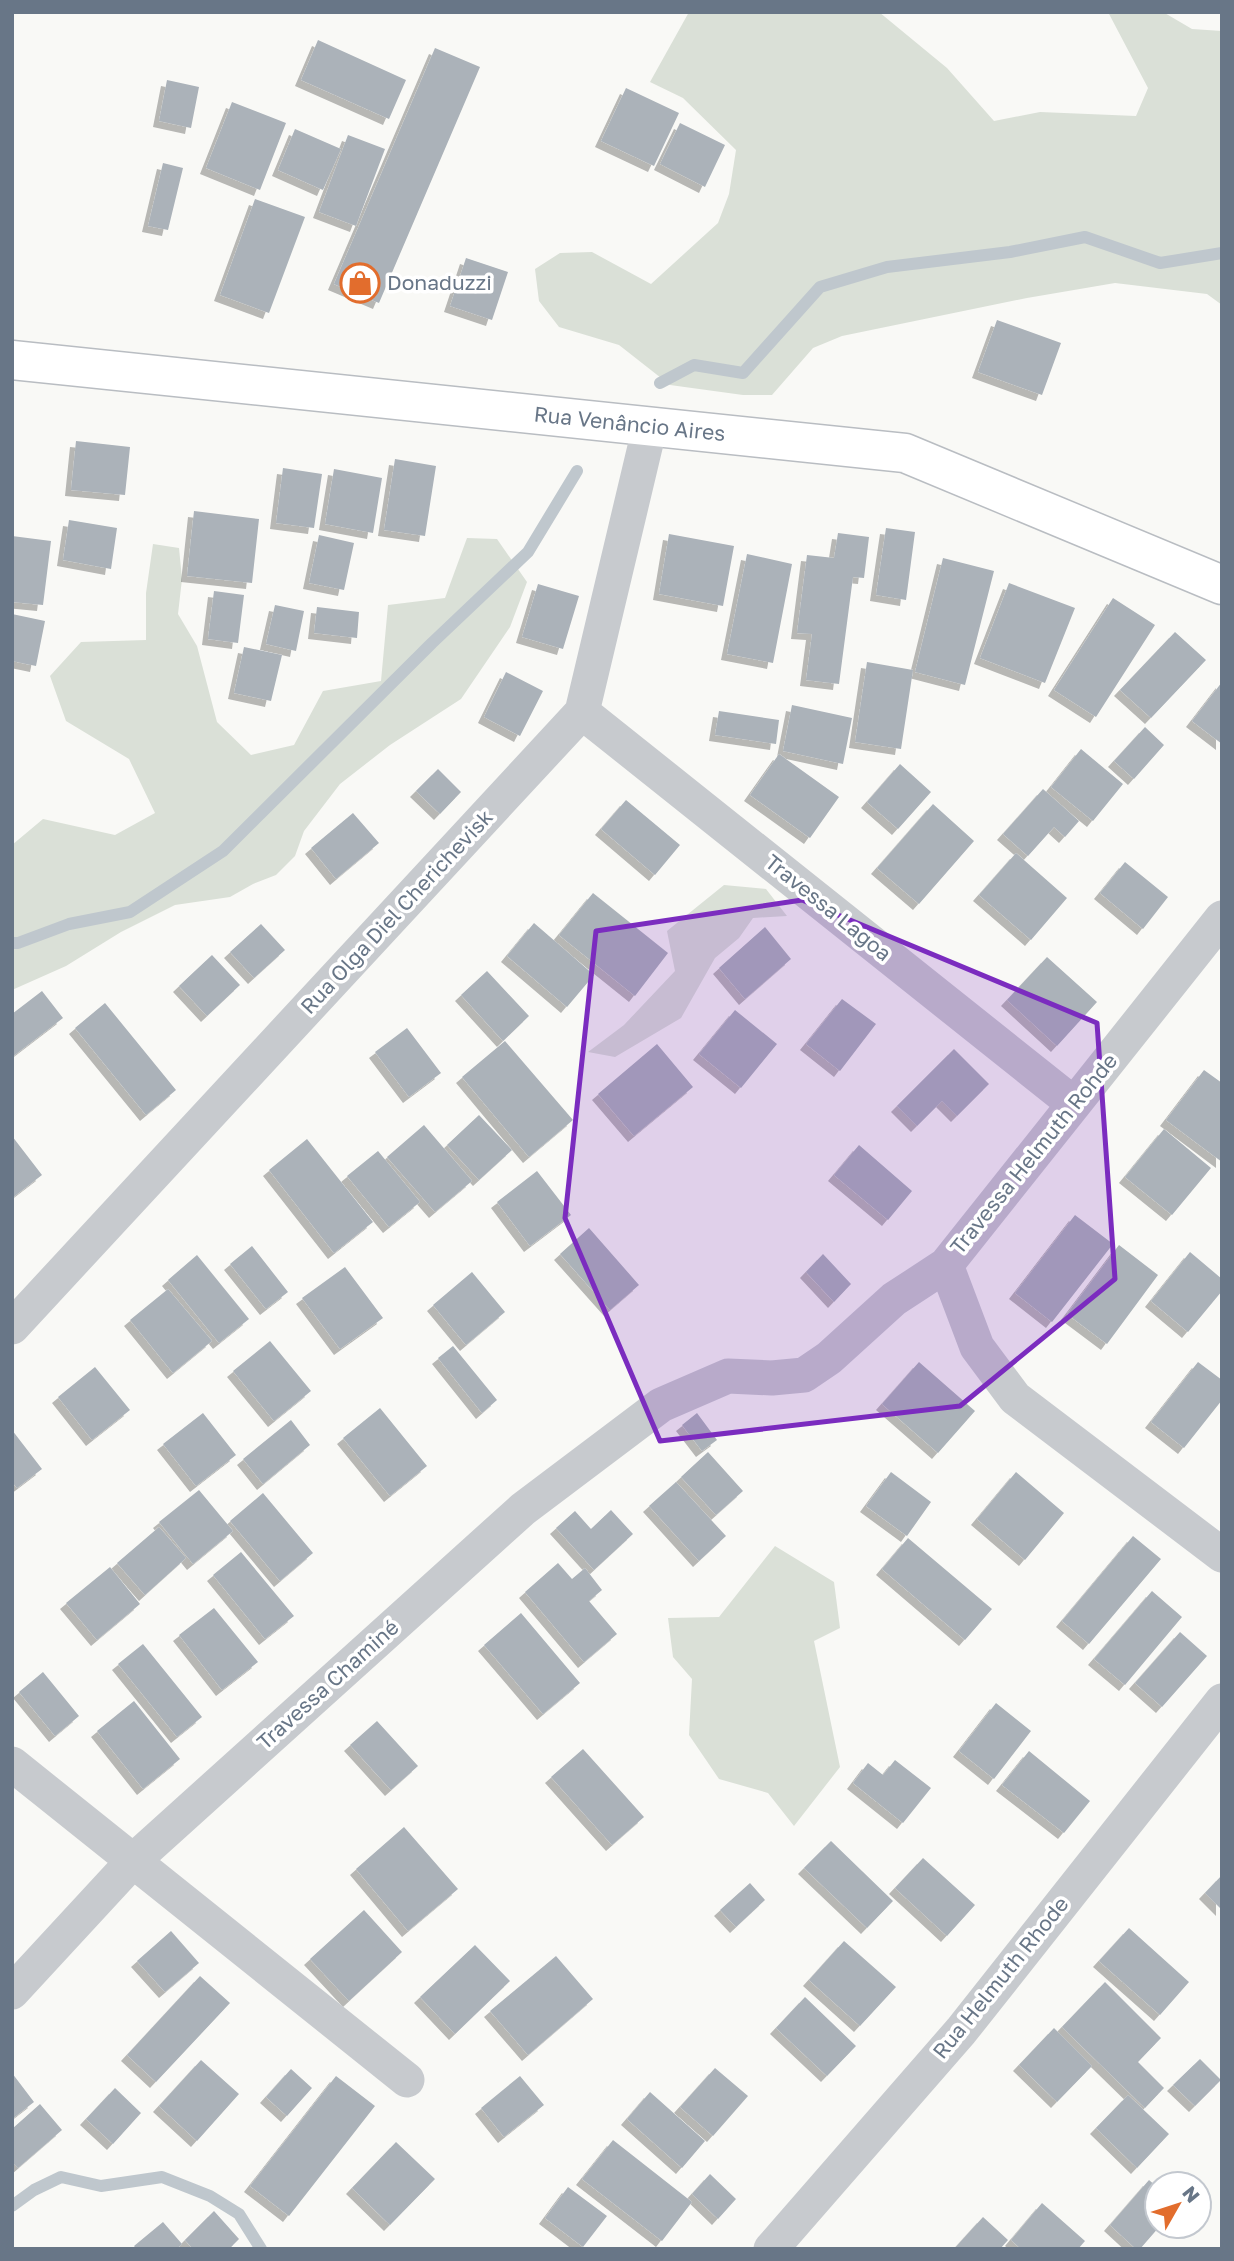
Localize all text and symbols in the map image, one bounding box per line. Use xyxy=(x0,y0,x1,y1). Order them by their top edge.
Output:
shop icon: Donaduzzi xyxy=(339,262,381,304)
place label: Donaduzzi xyxy=(387,269,492,295)
street label: Rua Venâncio Aires xyxy=(533,400,727,446)
street label: Rua Olga Diel Cherichevisk xyxy=(295,804,498,1019)
street label: Travessa Lagoa xyxy=(760,848,897,966)
street label: Travessa Helmuth Rohde xyxy=(944,1048,1122,1259)
street label: Travessa Chaminé xyxy=(251,1614,404,1755)
street label: Rua Helmuth Rhode xyxy=(927,1891,1074,2064)
north arrow xyxy=(1143,2170,1213,2240)
text: N xyxy=(1178,2181,1205,2207)

